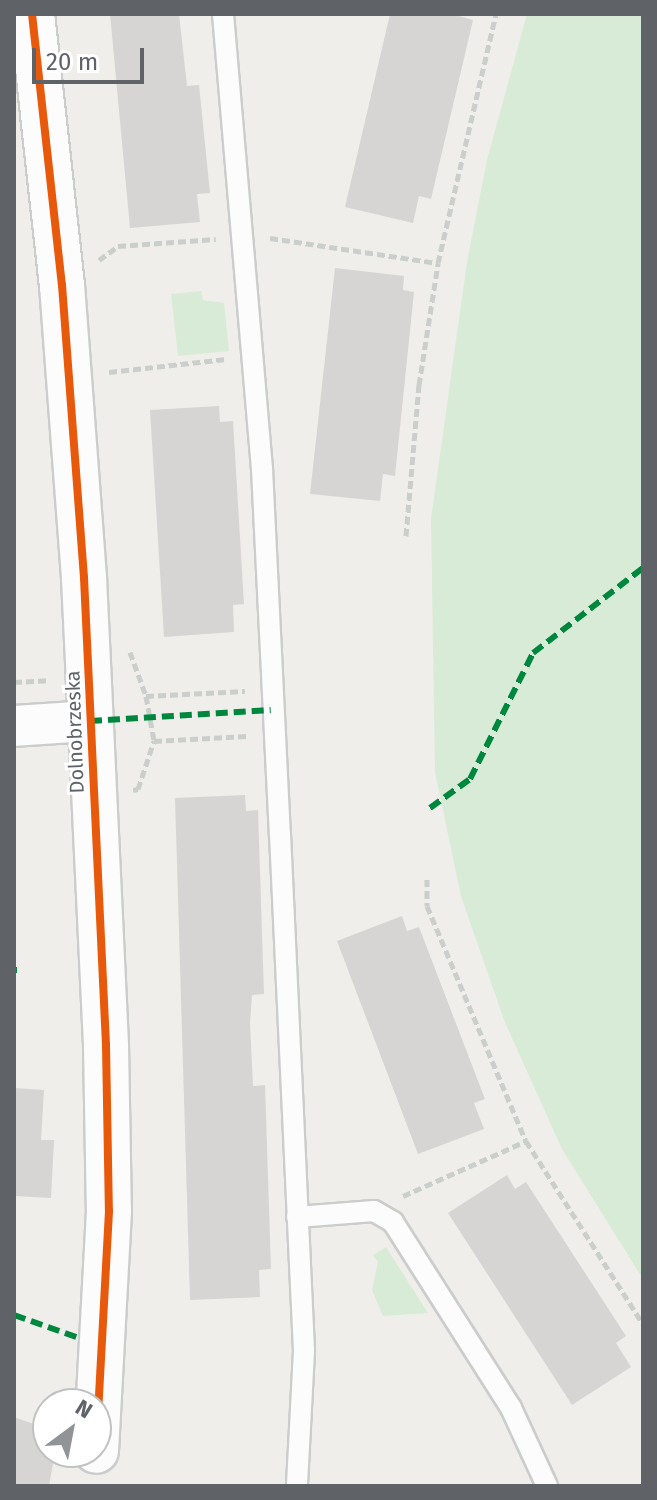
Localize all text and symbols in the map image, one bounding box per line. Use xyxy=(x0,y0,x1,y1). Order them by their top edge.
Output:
scale bar xyxy=(36,32,148,82)
text: 20 m xyxy=(46,48,98,76)
street label: Dolnobrzeska xyxy=(61,670,89,794)
north arrow xyxy=(32,1388,112,1468)
text: N xyxy=(71,1394,97,1424)

